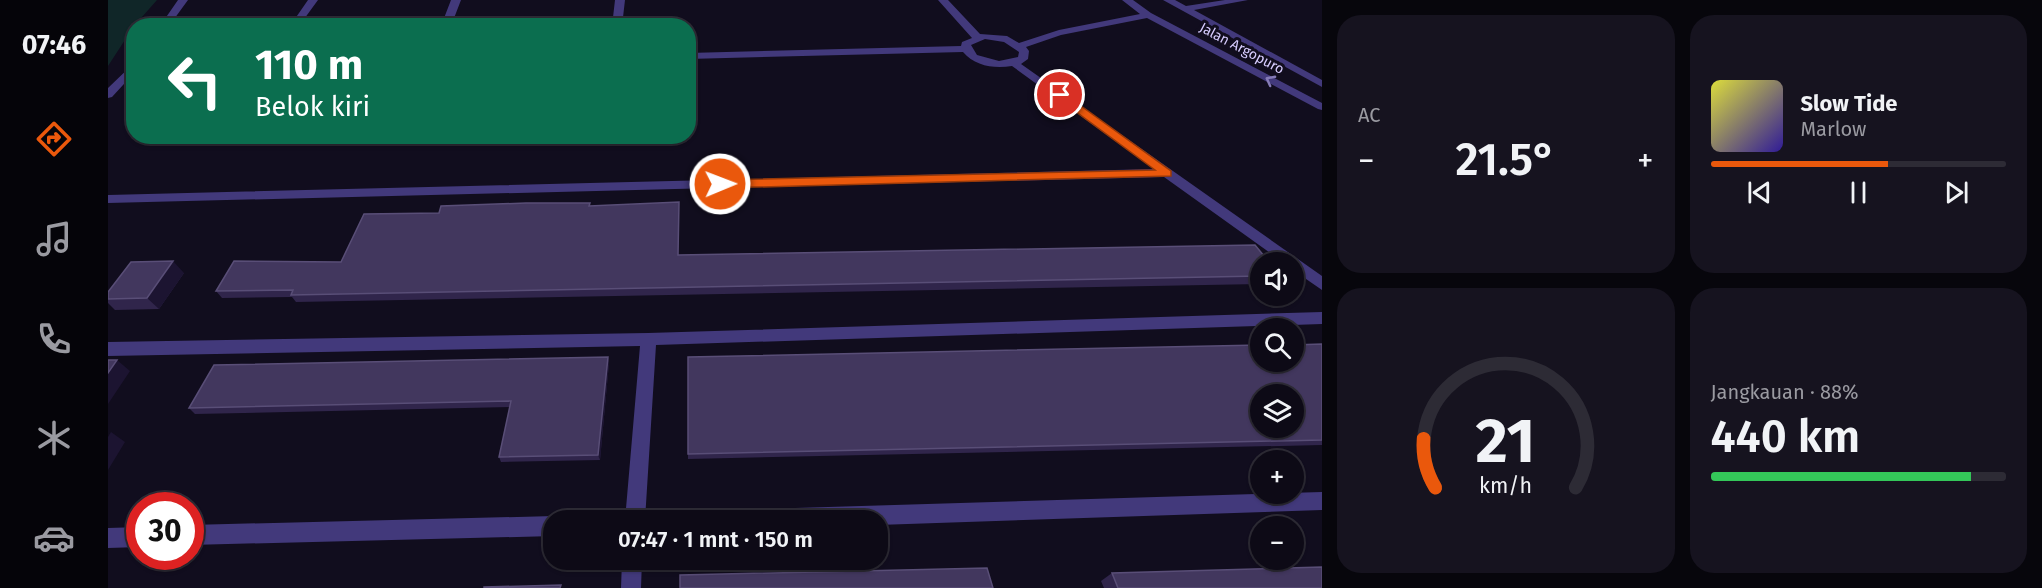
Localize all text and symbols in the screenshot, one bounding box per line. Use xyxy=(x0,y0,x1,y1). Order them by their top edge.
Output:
street label: Jalan Argopuro xyxy=(1197,19,1287,78)
text: 07:46 xyxy=(22,29,86,61)
text: 110 m xyxy=(255,40,363,90)
icon: left xyxy=(156,42,234,120)
pin xyxy=(1034,69,1085,120)
one-way arrow xyxy=(1266,76,1277,87)
icon: arrive xyxy=(1043,78,1076,111)
text: Slow Tide xyxy=(1801,90,1897,117)
text: Belok kiri xyxy=(255,91,370,123)
text: AC xyxy=(1358,103,1380,127)
text: Marlow xyxy=(1801,117,1866,141)
icon: directions xyxy=(33,118,75,160)
text: 21.5° xyxy=(1456,133,1556,187)
text: − xyxy=(1358,141,1375,181)
text: + xyxy=(1637,141,1654,181)
position arrow xyxy=(688,152,752,216)
icon: previous xyxy=(1743,176,1776,209)
icon: pause xyxy=(1842,176,1875,209)
icon: next xyxy=(1940,176,1973,209)
icon: music xyxy=(33,218,75,260)
map controls xyxy=(1250,252,1304,570)
button: sound xyxy=(1250,252,1304,306)
icon: phone xyxy=(33,318,75,360)
button: search xyxy=(1250,318,1304,372)
text: Jangkauan · 88% xyxy=(1711,380,1859,404)
button: layers xyxy=(1250,384,1304,438)
text: 21 xyxy=(1476,404,1536,479)
text: 440 km xyxy=(1711,410,1860,464)
icon: climate xyxy=(33,417,75,459)
button: + xyxy=(1250,450,1304,504)
text: km/h xyxy=(1479,473,1532,499)
speed limit sign: 30 xyxy=(126,492,204,570)
button: − xyxy=(1250,516,1304,570)
icon: car xyxy=(33,517,75,559)
text: 07:47 · 1 mnt · 150 m xyxy=(618,526,813,553)

